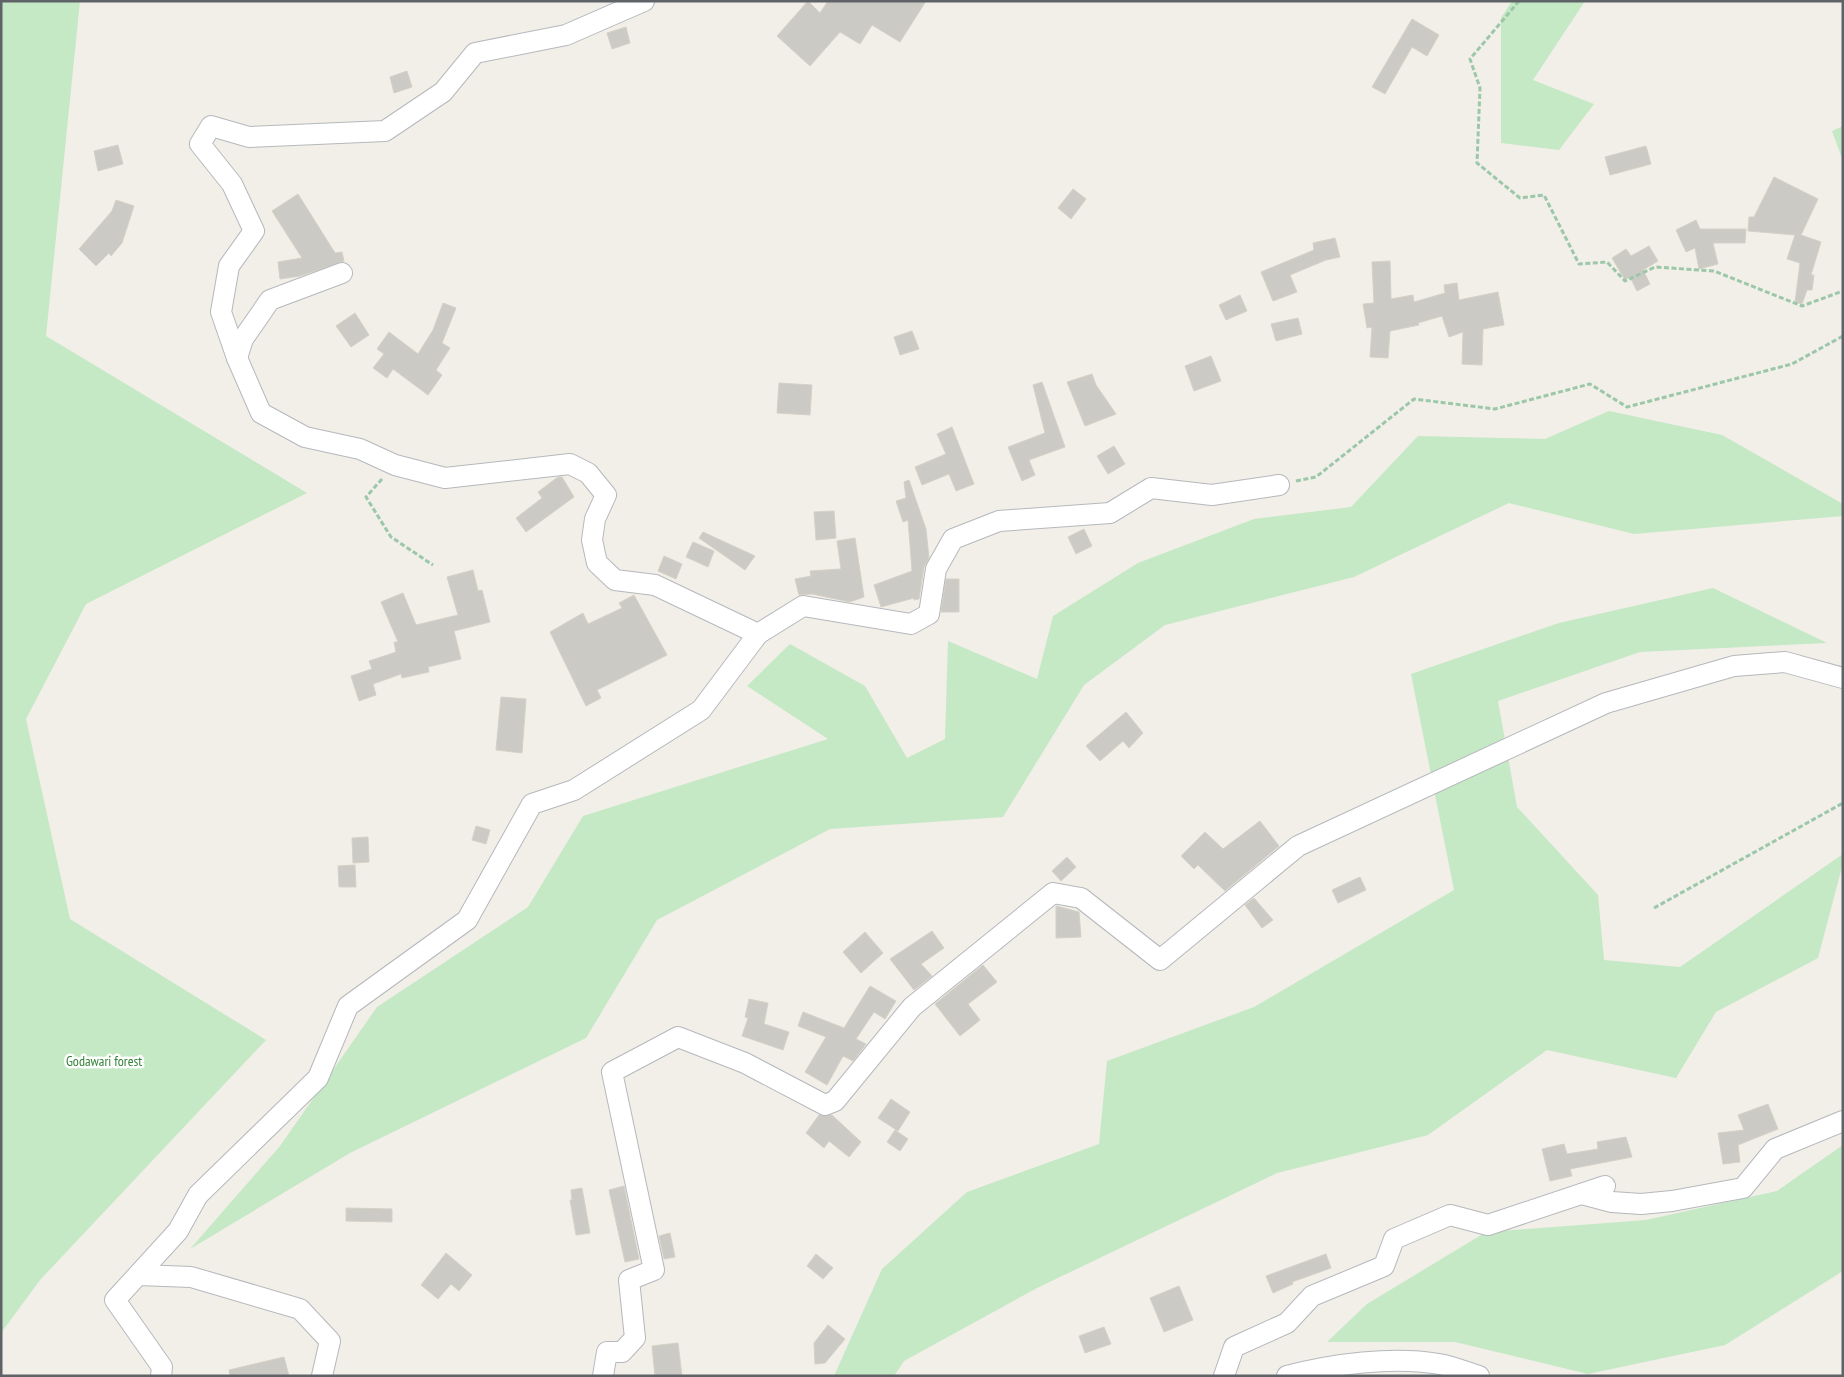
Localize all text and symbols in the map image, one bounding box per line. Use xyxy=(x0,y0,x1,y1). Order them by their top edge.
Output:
park label: Godawari forest xyxy=(66,1052,142,1070)

